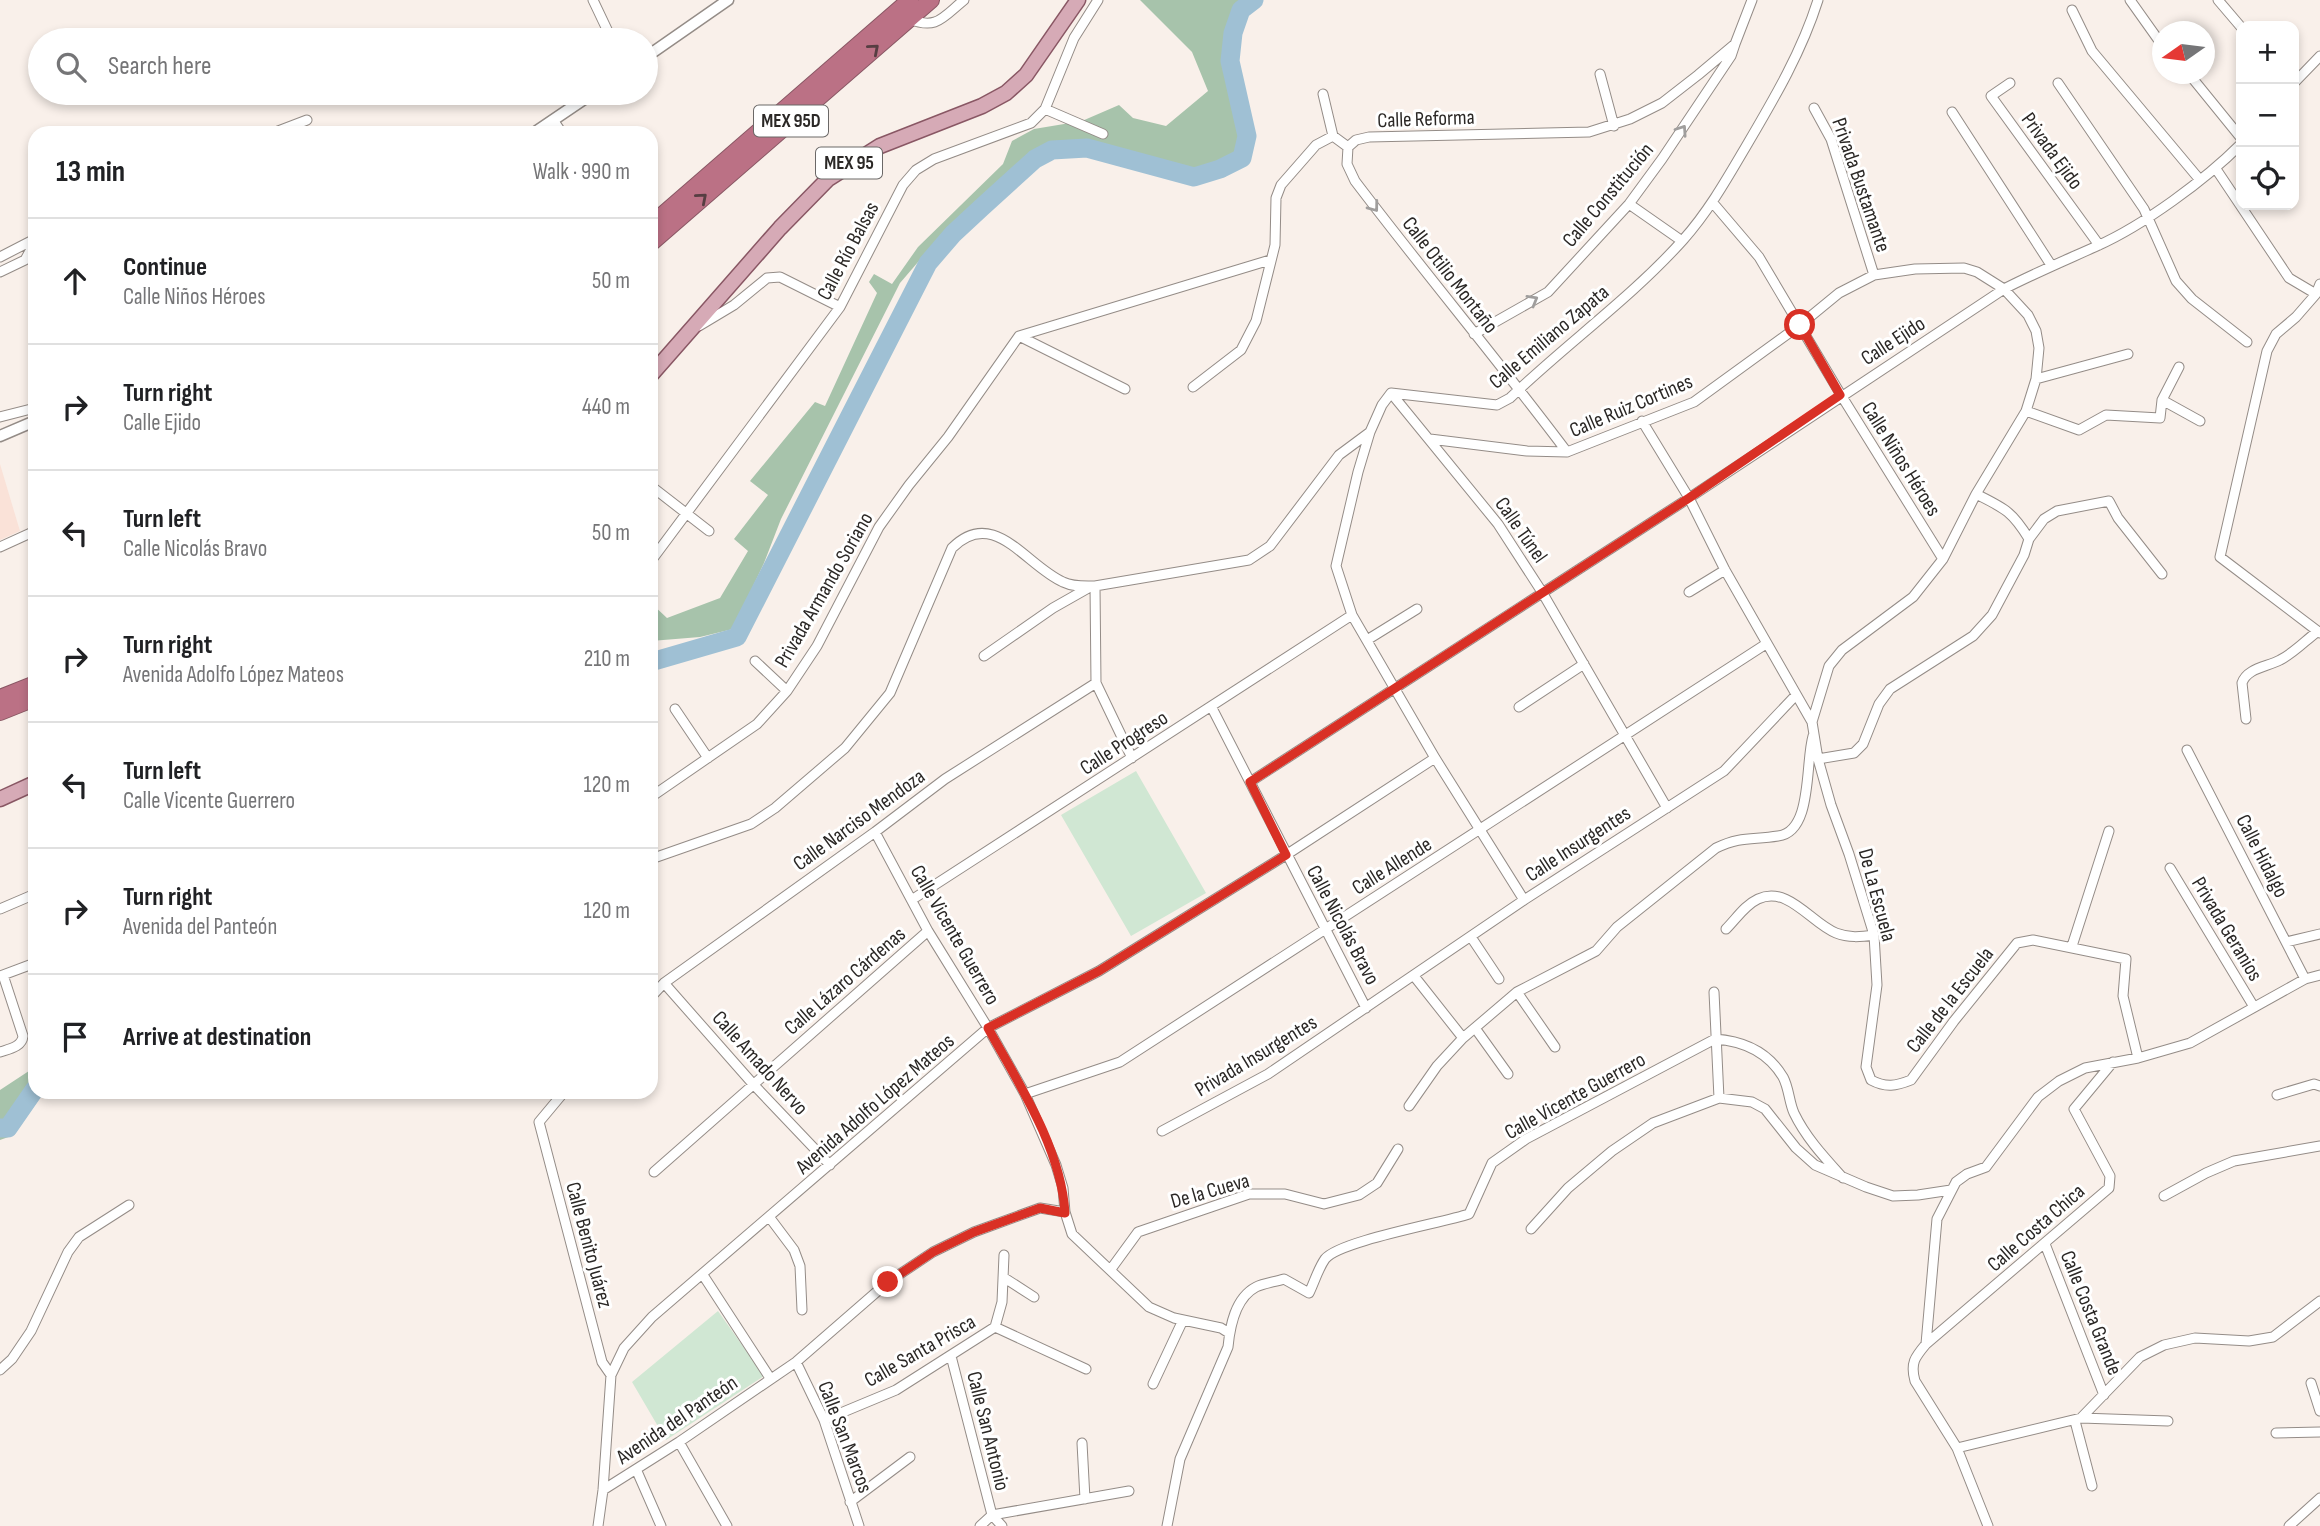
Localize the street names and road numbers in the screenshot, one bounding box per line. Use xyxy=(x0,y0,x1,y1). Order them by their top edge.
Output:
road number: MEX 95D xyxy=(754,105,828,136)
street label: Calle Reforma xyxy=(1377,105,1475,133)
street label: Privada Ejido xyxy=(2016,108,2088,194)
street label: Privada Bustamante xyxy=(1826,115,1896,255)
street label: Calle Constitución xyxy=(1557,138,1659,252)
road number: MEX 95 xyxy=(816,148,882,178)
street label: Calle Río Balsas xyxy=(812,198,884,304)
street label: Calle Otilio Montaño xyxy=(1397,212,1503,338)
street label: Calle Emiliano Zapata xyxy=(1484,280,1614,394)
street label: Calle Ejido xyxy=(1856,311,1930,371)
street label: Calle Ruiz Cortines xyxy=(1566,369,1696,443)
street label: Calle Niños Héroes xyxy=(1856,397,1946,521)
street label: Calle Túnel xyxy=(1489,492,1553,568)
street label: Privada Armando Soriano xyxy=(769,508,879,672)
street label: Calle Progreso xyxy=(1075,705,1173,781)
street label: Calle Narciso Mendoza xyxy=(788,764,930,876)
street label: Calle Insurgentes xyxy=(1521,801,1635,887)
street label: Calle Hidalgo xyxy=(2230,810,2294,902)
street label: Calle Allende xyxy=(1348,832,1436,900)
street label: De La Escuela xyxy=(1853,846,1901,944)
street label: Calle Vicente Guerrero xyxy=(905,861,1005,1009)
street label: Calle Nicolás Bravo xyxy=(1301,861,1385,989)
street label: Privada Geranios xyxy=(2186,873,2268,985)
street label: Calle Lázaro Cárdenas xyxy=(779,922,911,1040)
street label: Calle de la Escuela xyxy=(1901,942,1999,1058)
street label: Calle Amado Nervo xyxy=(707,1006,813,1120)
street label: Privada Insurgentes xyxy=(1190,1010,1322,1102)
street label: Avenida Adolfo López Mateos xyxy=(790,1028,959,1180)
street label: Calle Vicente Guerrero xyxy=(1500,1047,1650,1145)
street label: De la Cueva xyxy=(1168,1168,1252,1214)
street label: Calle Benito Juárez xyxy=(560,1179,618,1311)
street label: Calle Costa Chica xyxy=(1982,1179,2090,1277)
street label: Calle Costa Grande xyxy=(2055,1247,2127,1379)
street label: Calle Santa Prisca xyxy=(860,1309,980,1393)
street label: Calle San Antonio xyxy=(961,1369,1015,1493)
street label: Avenida del Panteón xyxy=(611,1370,742,1470)
street label: Calle San Marcos xyxy=(812,1378,878,1496)

